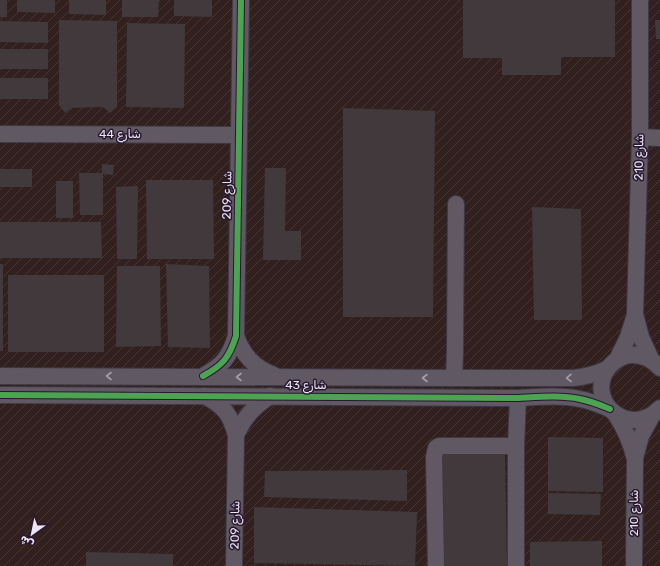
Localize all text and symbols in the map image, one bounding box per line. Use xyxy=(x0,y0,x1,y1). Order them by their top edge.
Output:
street label: شارع 44 xyxy=(99,127,141,143)
street label: شارع 210 xyxy=(632,133,648,180)
street label: شارع 209 xyxy=(220,171,236,219)
one-way arrow xyxy=(106,372,112,380)
one-way arrow xyxy=(236,373,242,381)
one-way arrow xyxy=(566,373,572,382)
one-way arrow xyxy=(422,374,428,382)
street label: شارع 43 xyxy=(285,378,327,394)
street label: شارع 210 xyxy=(627,490,643,536)
street label: شارع 209 xyxy=(228,501,244,549)
north arrow xyxy=(12,514,52,554)
text: ش xyxy=(17,533,36,551)

